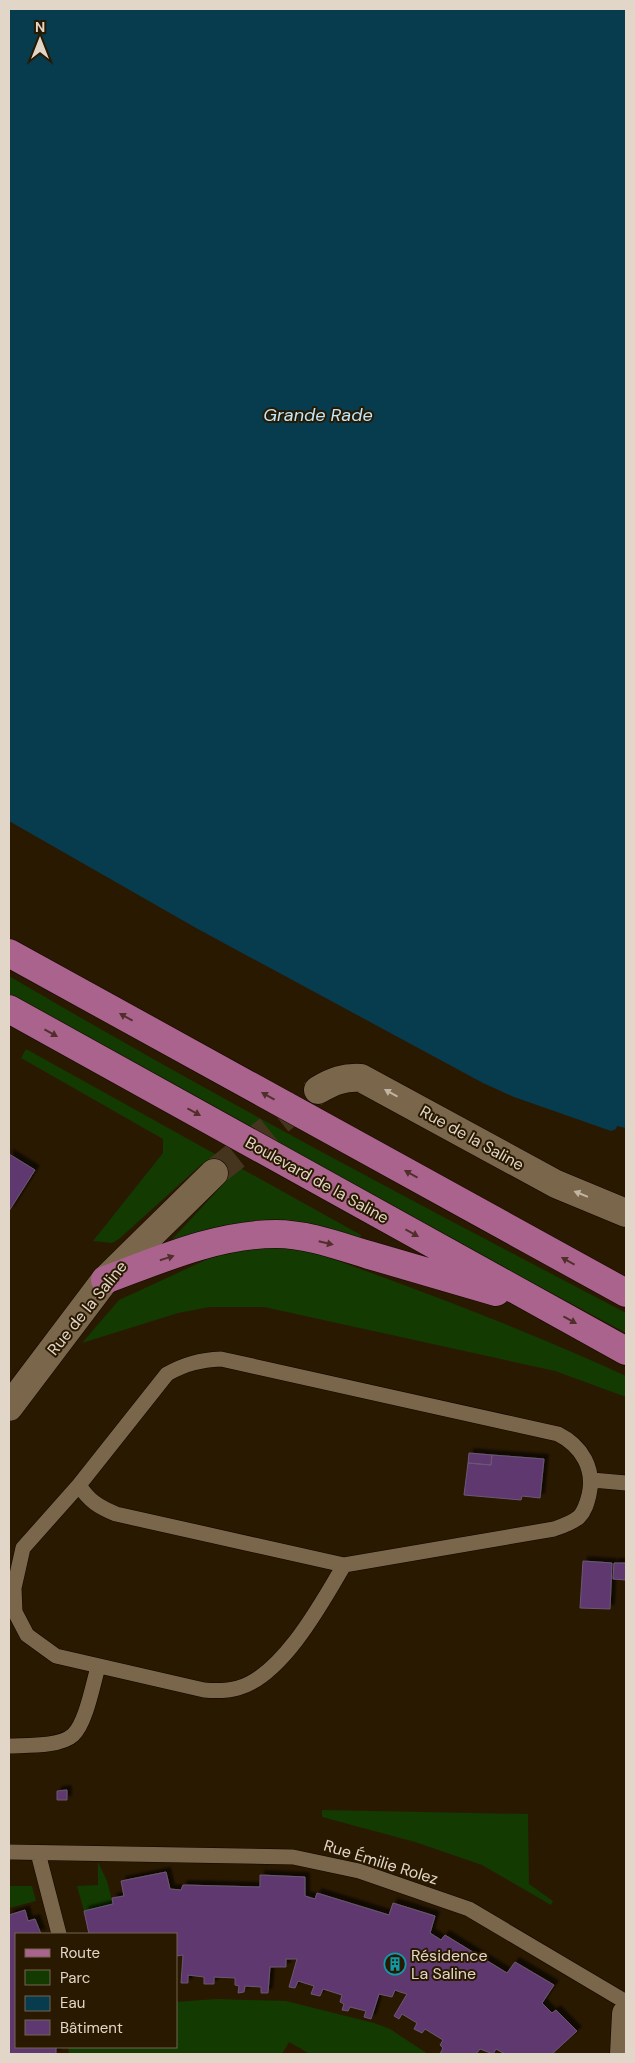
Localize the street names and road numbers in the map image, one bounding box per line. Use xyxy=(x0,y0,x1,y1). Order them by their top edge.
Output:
street label: Rue de la Saline xyxy=(416,1101,528,1175)
street label: Boulevard de la Saline xyxy=(242,1132,392,1228)
street label: Rue de la Saline xyxy=(42,1256,132,1360)
street label: Rue Émilie Rolez xyxy=(321,1835,441,1889)

